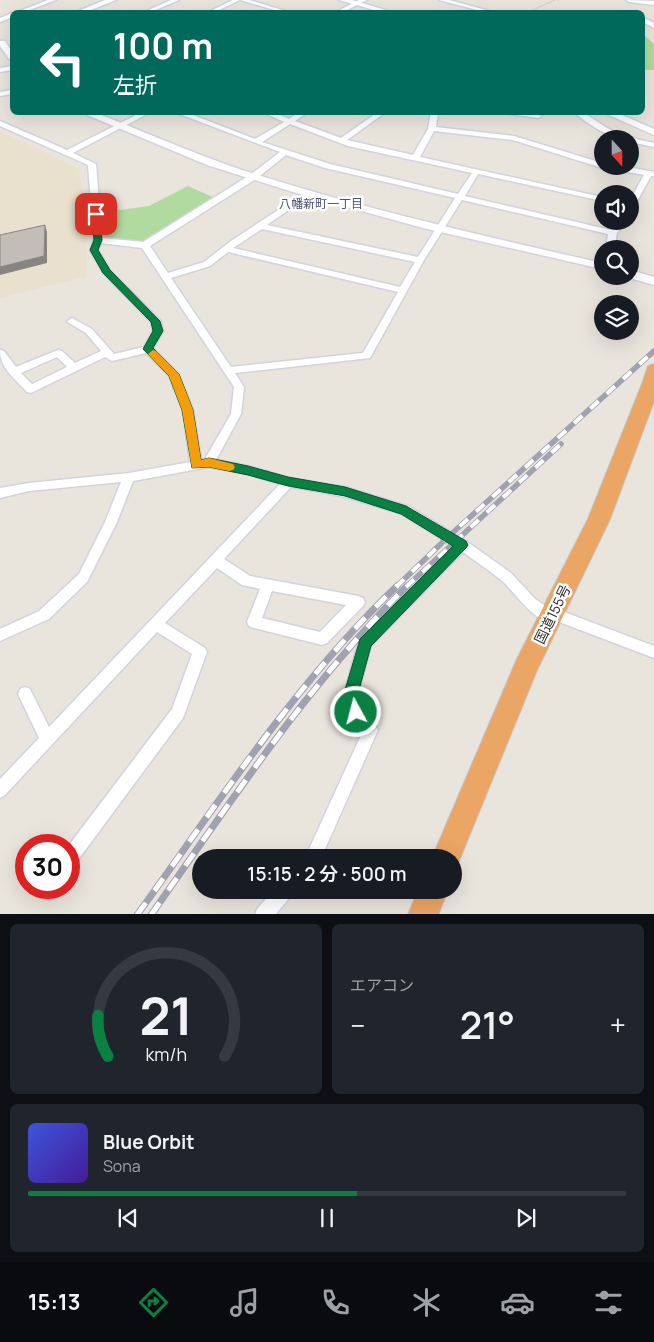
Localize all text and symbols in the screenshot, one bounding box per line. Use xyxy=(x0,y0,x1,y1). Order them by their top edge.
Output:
text: 100 m xyxy=(113,22,213,70)
icon: left xyxy=(30,30,95,95)
text: 左折 xyxy=(113,70,157,100)
north arrow xyxy=(594,130,639,175)
map controls xyxy=(594,130,639,340)
button: sound xyxy=(594,185,639,230)
pin xyxy=(75,193,117,235)
district label: 八幡新町一丁目 xyxy=(279,195,363,212)
icon: arrive xyxy=(82,200,110,228)
button: search xyxy=(594,240,639,285)
button: layers xyxy=(594,295,639,340)
street label: 国道155号 xyxy=(530,581,574,647)
position arrow xyxy=(329,685,381,737)
speed limit sign: 30 xyxy=(15,834,80,899)
text: 15:15 · 2 分 · 500 m xyxy=(247,861,407,887)
text: エアコン xyxy=(350,974,414,996)
text: 21 xyxy=(139,980,193,1051)
text: 21° xyxy=(460,998,515,1050)
text: − xyxy=(350,1006,365,1044)
text: + xyxy=(610,1006,626,1044)
text: km/h xyxy=(145,1042,187,1066)
text: Blue Orbit xyxy=(103,1129,195,1155)
text: Sona xyxy=(103,1155,141,1177)
icon: previous xyxy=(114,1204,142,1232)
icon: pause xyxy=(313,1204,341,1232)
icon: next xyxy=(512,1204,540,1232)
icon: directions xyxy=(136,1285,171,1320)
icon: music xyxy=(227,1285,262,1320)
icon: phone xyxy=(318,1285,353,1320)
icon: climate xyxy=(409,1285,444,1320)
icon: car xyxy=(500,1285,535,1320)
icon: filters xyxy=(591,1285,626,1320)
text: 15:13 xyxy=(28,1287,80,1317)

